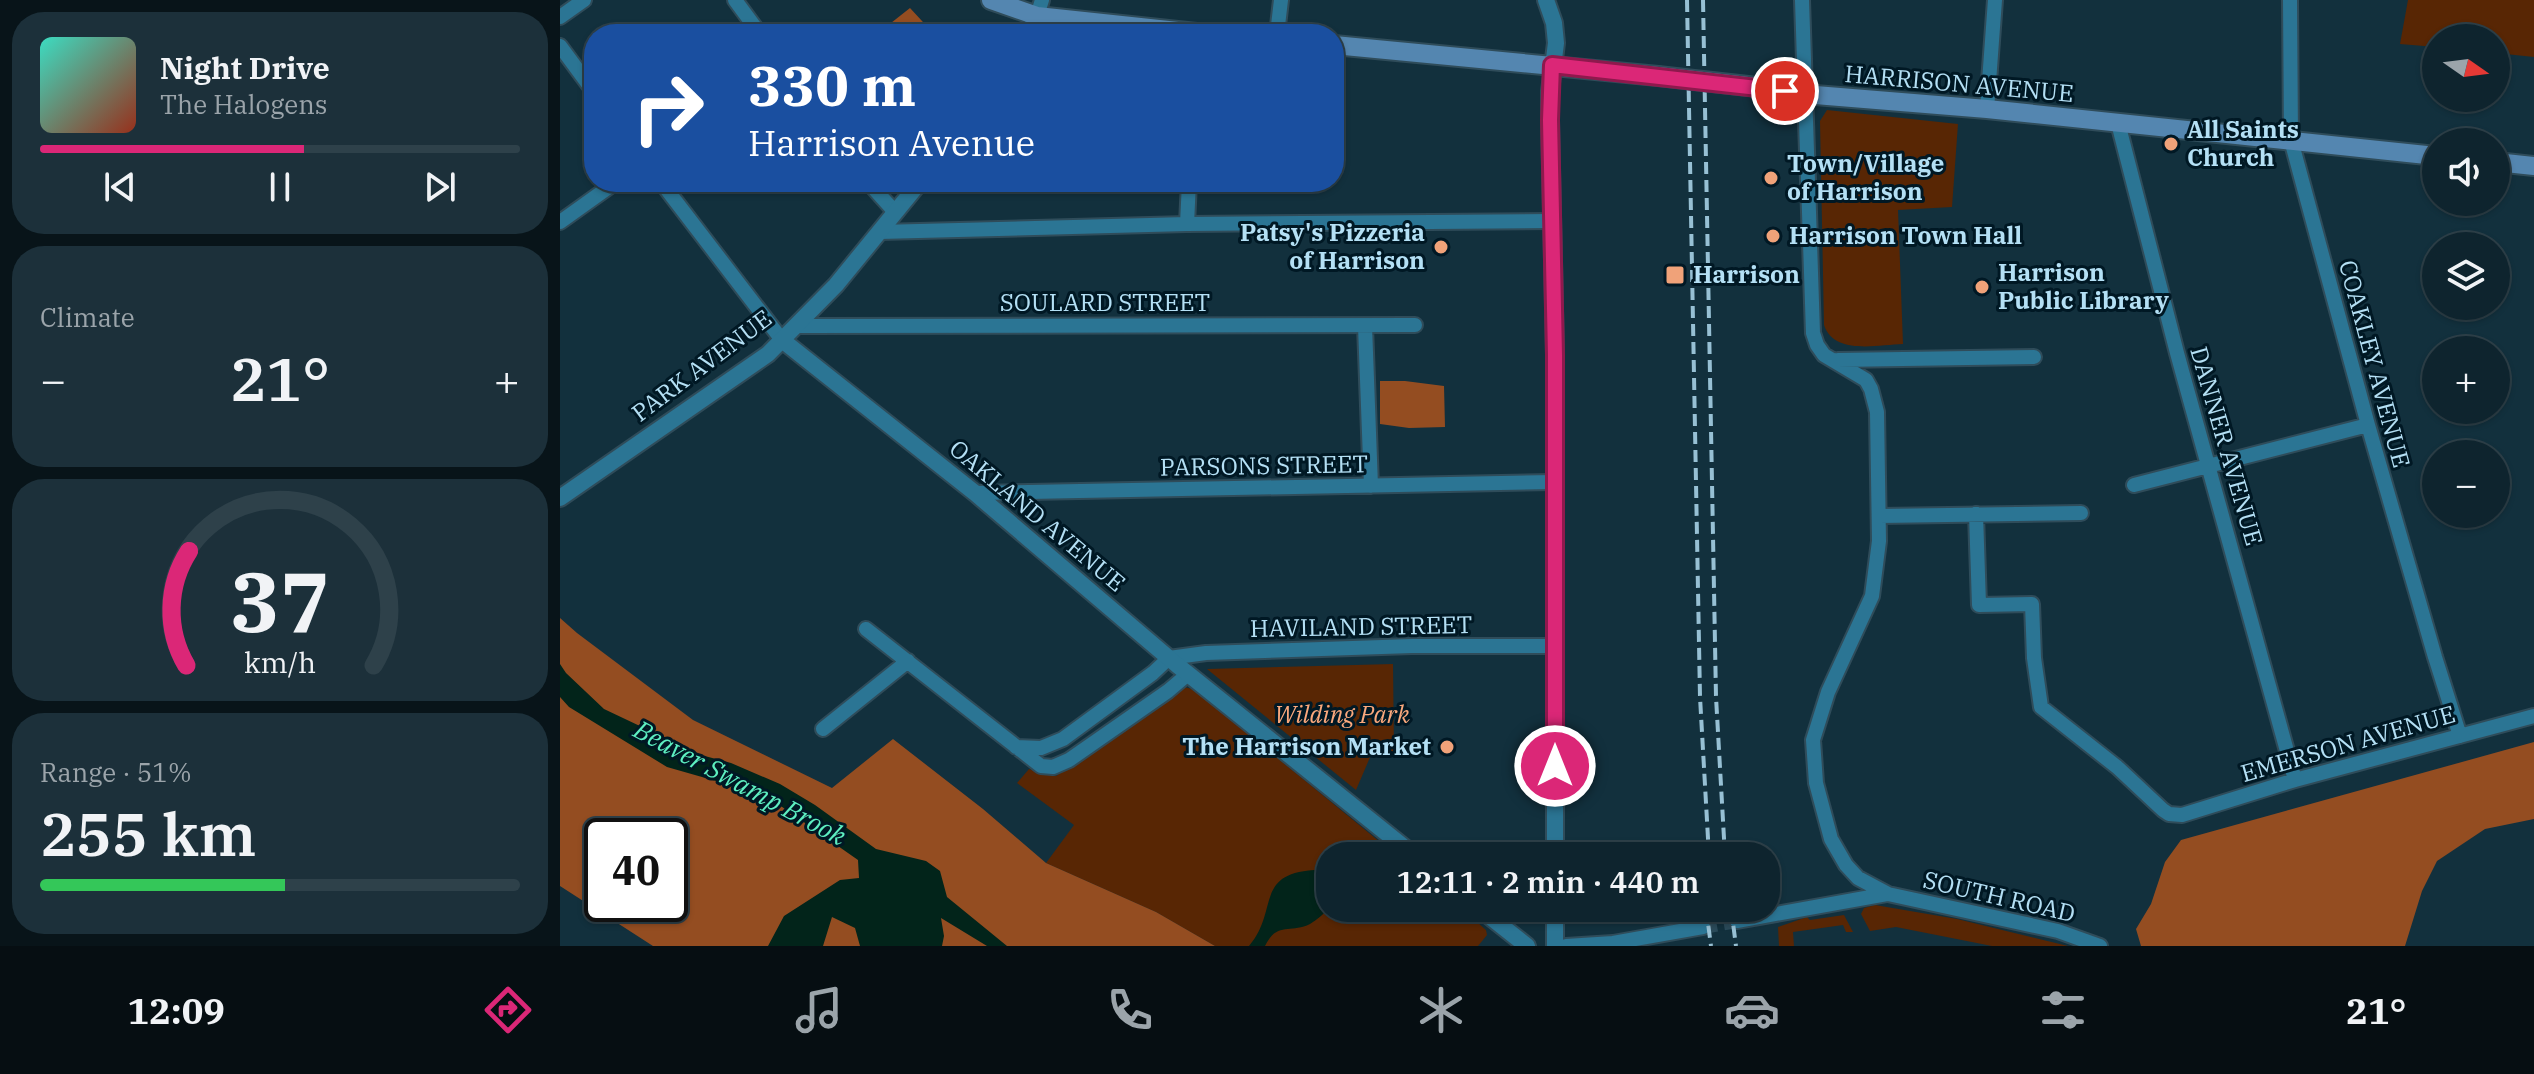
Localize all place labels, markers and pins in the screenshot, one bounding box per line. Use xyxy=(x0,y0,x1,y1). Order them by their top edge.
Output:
pin xyxy=(1751,57,1819,125)
place label: All Saints Church xyxy=(2187,113,2299,173)
marker: All Saints Church xyxy=(2162,135,2180,153)
place label: Town/Village of Harrison xyxy=(1787,147,1944,207)
marker: Town/Village of Harrison xyxy=(1762,169,1780,187)
place label: Patsy's Pizzeria of Harrison xyxy=(1240,216,1425,276)
place label: Harrison Town Hall xyxy=(1789,219,2022,251)
marker: Harrison Town Hall xyxy=(1764,227,1782,245)
marker: Patsy's Pizzeria of Harrison xyxy=(1432,238,1450,256)
place label: Harrison Public Library xyxy=(1998,256,2169,316)
place label: Harrison xyxy=(1693,258,1800,290)
marker: Harrison xyxy=(1664,264,1686,286)
marker: Harrison Public Library xyxy=(1973,278,1991,296)
place label: The Harrison Market xyxy=(1182,730,1431,762)
marker: The Harrison Market xyxy=(1438,738,1456,756)

